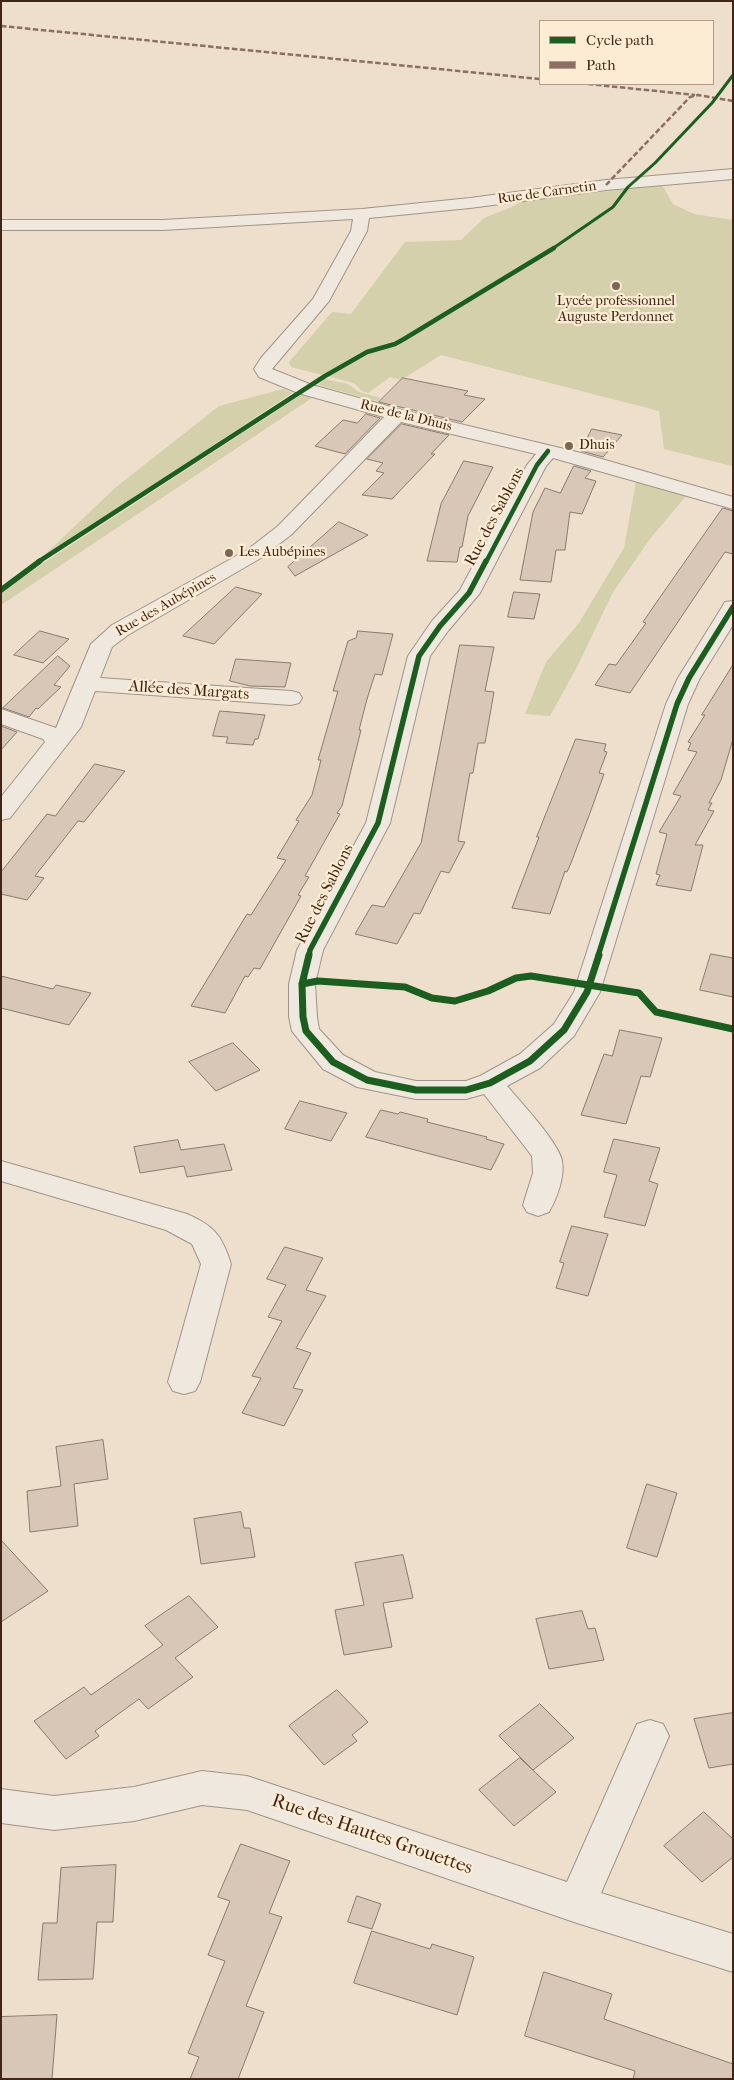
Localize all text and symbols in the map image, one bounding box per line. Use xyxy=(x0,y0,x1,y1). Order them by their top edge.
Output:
legend xyxy=(539,20,714,85)
text: Cycle path xyxy=(586,31,654,49)
text: Path xyxy=(586,56,616,74)
street label: Rue de Carnetin xyxy=(497,178,597,208)
marker: Lycée professionnel Auguste Perdonnet xyxy=(610,280,622,292)
place label: Lycée professionnel Auguste Perdonnet xyxy=(557,294,675,326)
street label: Rue de la Dhuis xyxy=(358,396,454,436)
place label: Dhuis xyxy=(579,438,615,454)
marker: Dhuis xyxy=(563,440,575,452)
street label: Rue des Sablons xyxy=(461,464,529,570)
place label: Les Aubépines xyxy=(239,545,325,561)
marker: Les Aubépines xyxy=(223,547,235,559)
street label: Rue des Aubépines xyxy=(113,569,219,641)
street label: Allée des Margats xyxy=(128,677,250,705)
street label: Rue des Sablons xyxy=(292,841,358,947)
street label: Rue des Hautes Grouettes xyxy=(269,1790,475,1880)

